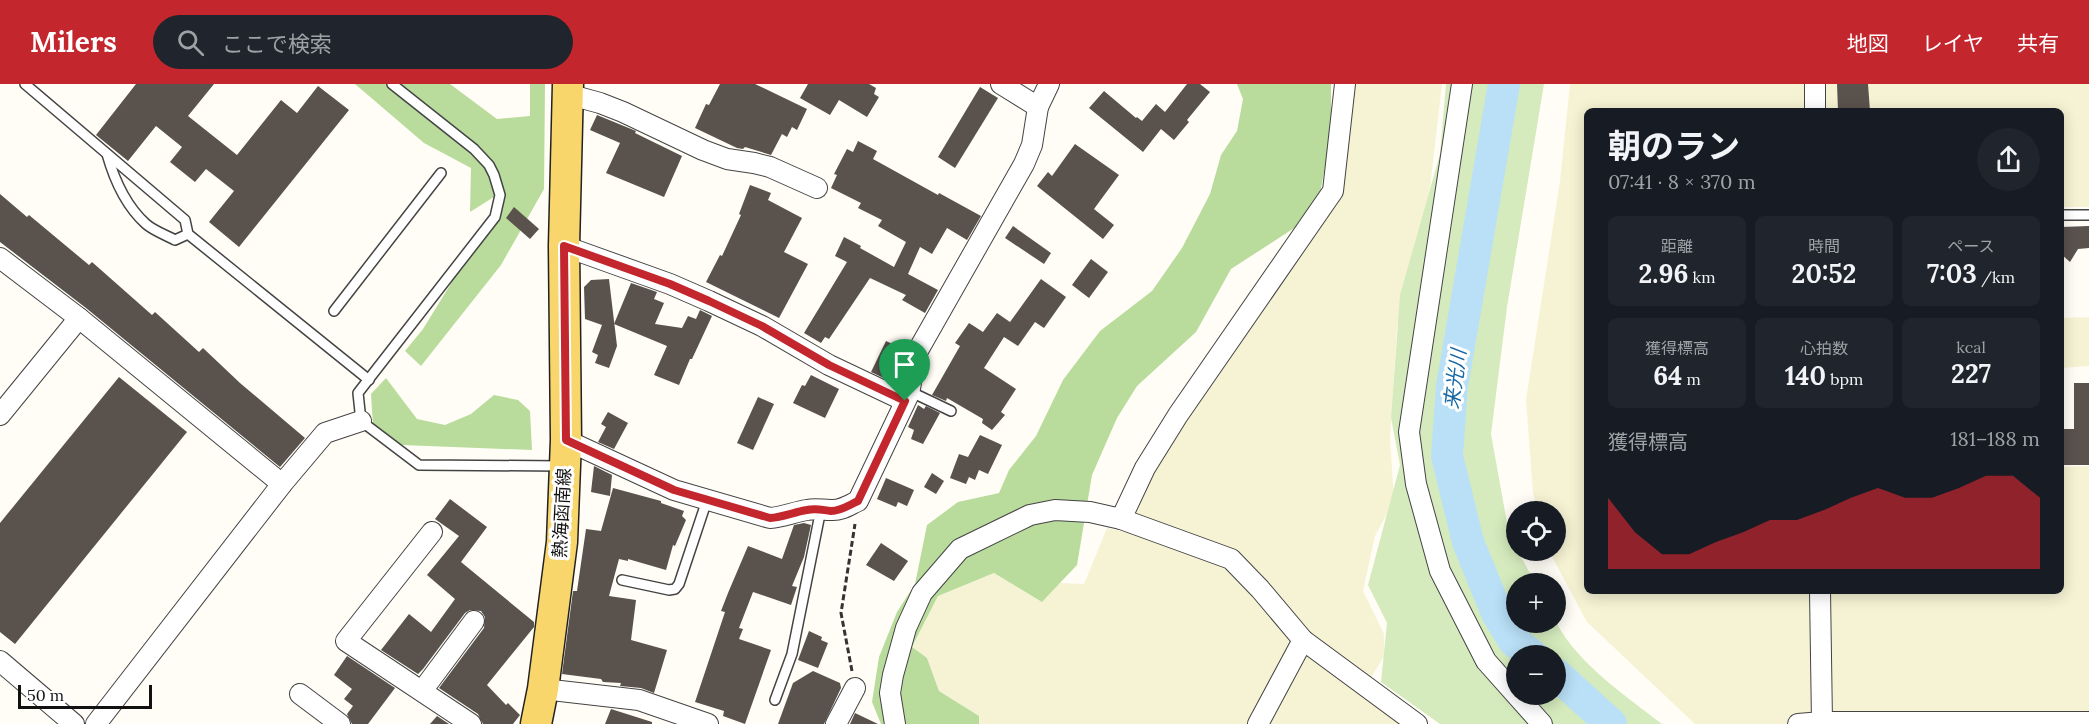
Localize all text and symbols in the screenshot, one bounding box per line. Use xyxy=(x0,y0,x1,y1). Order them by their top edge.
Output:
search box xyxy=(153,15,573,69)
text: Milers xyxy=(30,24,117,60)
icon: search xyxy=(174,26,207,59)
text: ここで検索 xyxy=(222,30,332,58)
text: 地図 xyxy=(1847,30,1889,57)
text: レイヤ xyxy=(1922,30,1984,57)
text: 共有 xyxy=(2017,30,2059,57)
text: 朝のラン xyxy=(1608,125,1740,167)
button: share xyxy=(1977,128,2040,191)
text: 07:41 · 8 × 370 m xyxy=(1608,169,1756,194)
text: 距離 xyxy=(1661,236,1693,256)
text: 時間 xyxy=(1808,236,1840,256)
text: ペース xyxy=(1947,236,1995,256)
text: 2.96 xyxy=(1639,257,1688,290)
text: 20:52 xyxy=(1792,257,1856,290)
text: 7:03 xyxy=(1927,257,1977,290)
text: km xyxy=(1688,267,1715,287)
text: /km xyxy=(1977,267,2015,287)
text: kcal xyxy=(1956,337,1986,357)
text: 獲得標高 xyxy=(1645,338,1709,358)
text: 心拍数 xyxy=(1800,338,1848,358)
pin xyxy=(879,339,930,401)
water label: 来光川 xyxy=(1438,346,1471,410)
icon: arrive xyxy=(888,348,921,381)
text: 227 xyxy=(1951,357,1991,390)
text: 64 xyxy=(1653,359,1682,392)
text: 140 xyxy=(1785,359,1826,392)
text: m xyxy=(1682,369,1701,389)
text: bpm xyxy=(1826,369,1863,389)
text: 181–188 m xyxy=(1950,426,2040,451)
text: 獲得標高 xyxy=(1608,429,1688,454)
street label: 熱海函南線 xyxy=(548,467,575,559)
map controls xyxy=(1506,501,1566,705)
button: locate xyxy=(1506,501,1566,561)
button: + xyxy=(1506,573,1566,633)
button: − xyxy=(1506,645,1566,705)
scale bar xyxy=(18,682,152,710)
text: 50 m xyxy=(27,685,64,705)

